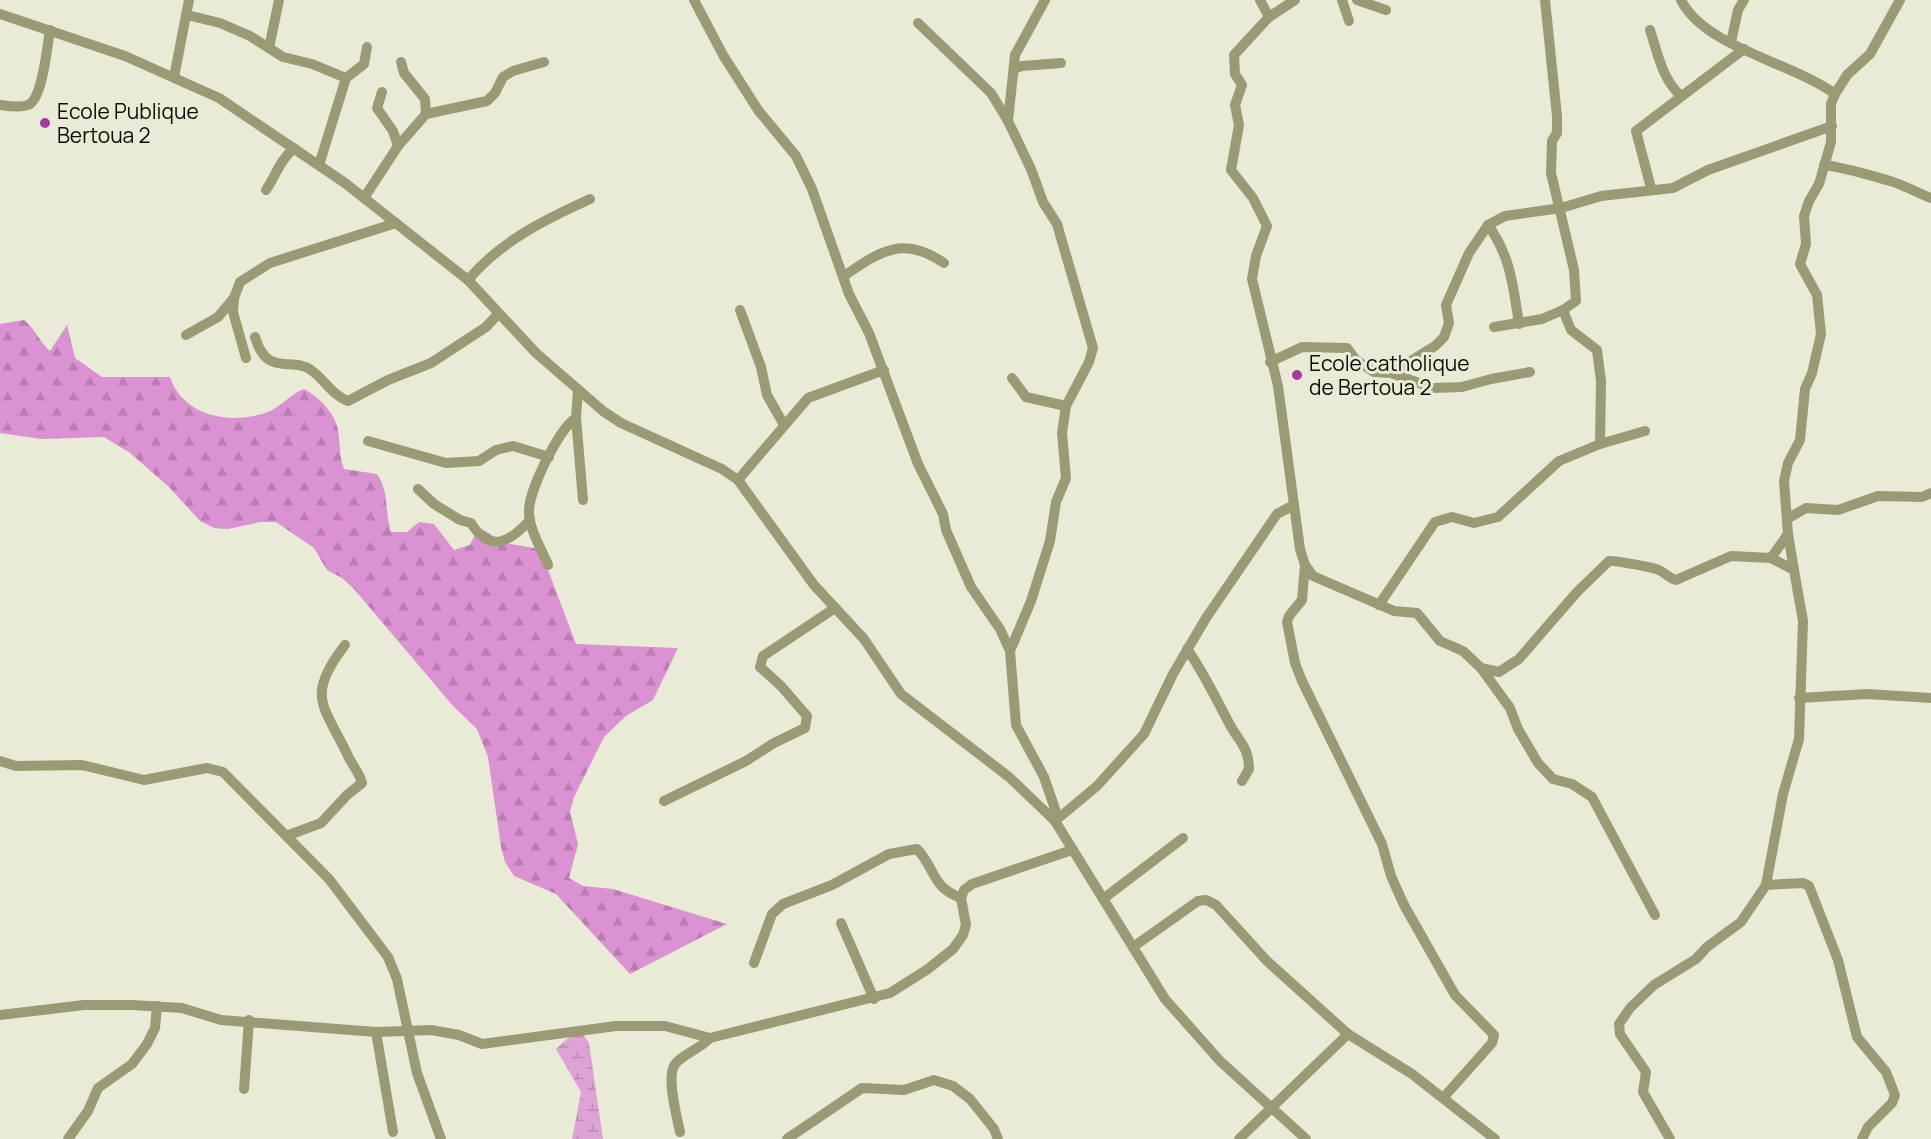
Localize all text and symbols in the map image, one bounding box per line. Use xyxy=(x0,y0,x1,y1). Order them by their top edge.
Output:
place label: Ecole Publique Bertoua 2 xyxy=(57,97,199,149)
marker: Ecole Publique Bertoua 2 xyxy=(38,116,52,130)
place label: Ecole catholique de Bertoua 2 xyxy=(1309,349,1470,401)
marker: Ecole catholique de Bertoua 2 xyxy=(1290,368,1304,382)

